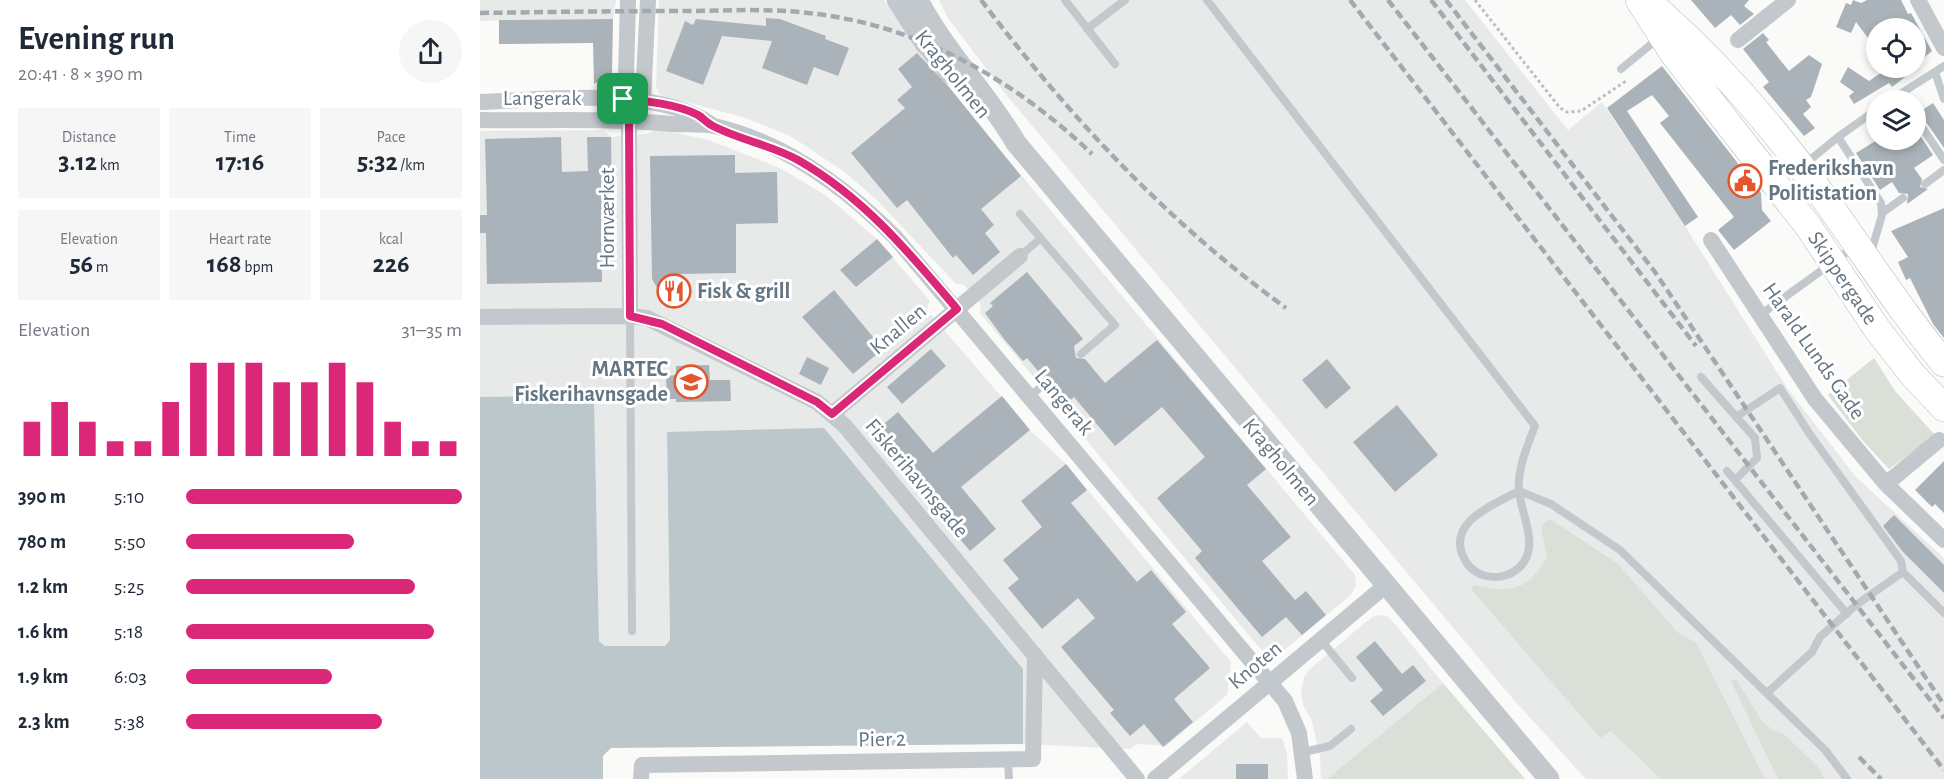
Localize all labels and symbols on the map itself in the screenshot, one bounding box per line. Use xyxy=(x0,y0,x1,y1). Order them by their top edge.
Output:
street label: Kragholmen xyxy=(911,26,995,122)
pin xyxy=(597,73,648,124)
street label: Langerak xyxy=(503,87,581,109)
place label: Frederikshavn Politistation xyxy=(1768,157,1894,204)
public building icon: Frederikshavn Politistation xyxy=(1727,163,1763,199)
street label: Hornværket xyxy=(596,167,618,269)
street label: Skippergade xyxy=(1804,227,1882,329)
restaurant icon: Fisk & grill xyxy=(656,273,692,309)
street label: Harald Lunds Gade xyxy=(1759,279,1869,423)
place label: Fisk & grill xyxy=(697,280,790,302)
street label: Knallen xyxy=(866,299,930,359)
place label: MARTEC Fiskerihavnsgade xyxy=(514,358,669,405)
school or university icon: MARTEC Fiskerihavnsgade xyxy=(673,364,709,400)
street label: Langerak xyxy=(1030,365,1098,439)
street label: Fiskerihavnsgade xyxy=(861,414,973,542)
street label: Kragholmen xyxy=(1238,414,1324,510)
street label: Knoten xyxy=(1224,637,1286,693)
street label: Pier 2 xyxy=(858,728,906,750)

